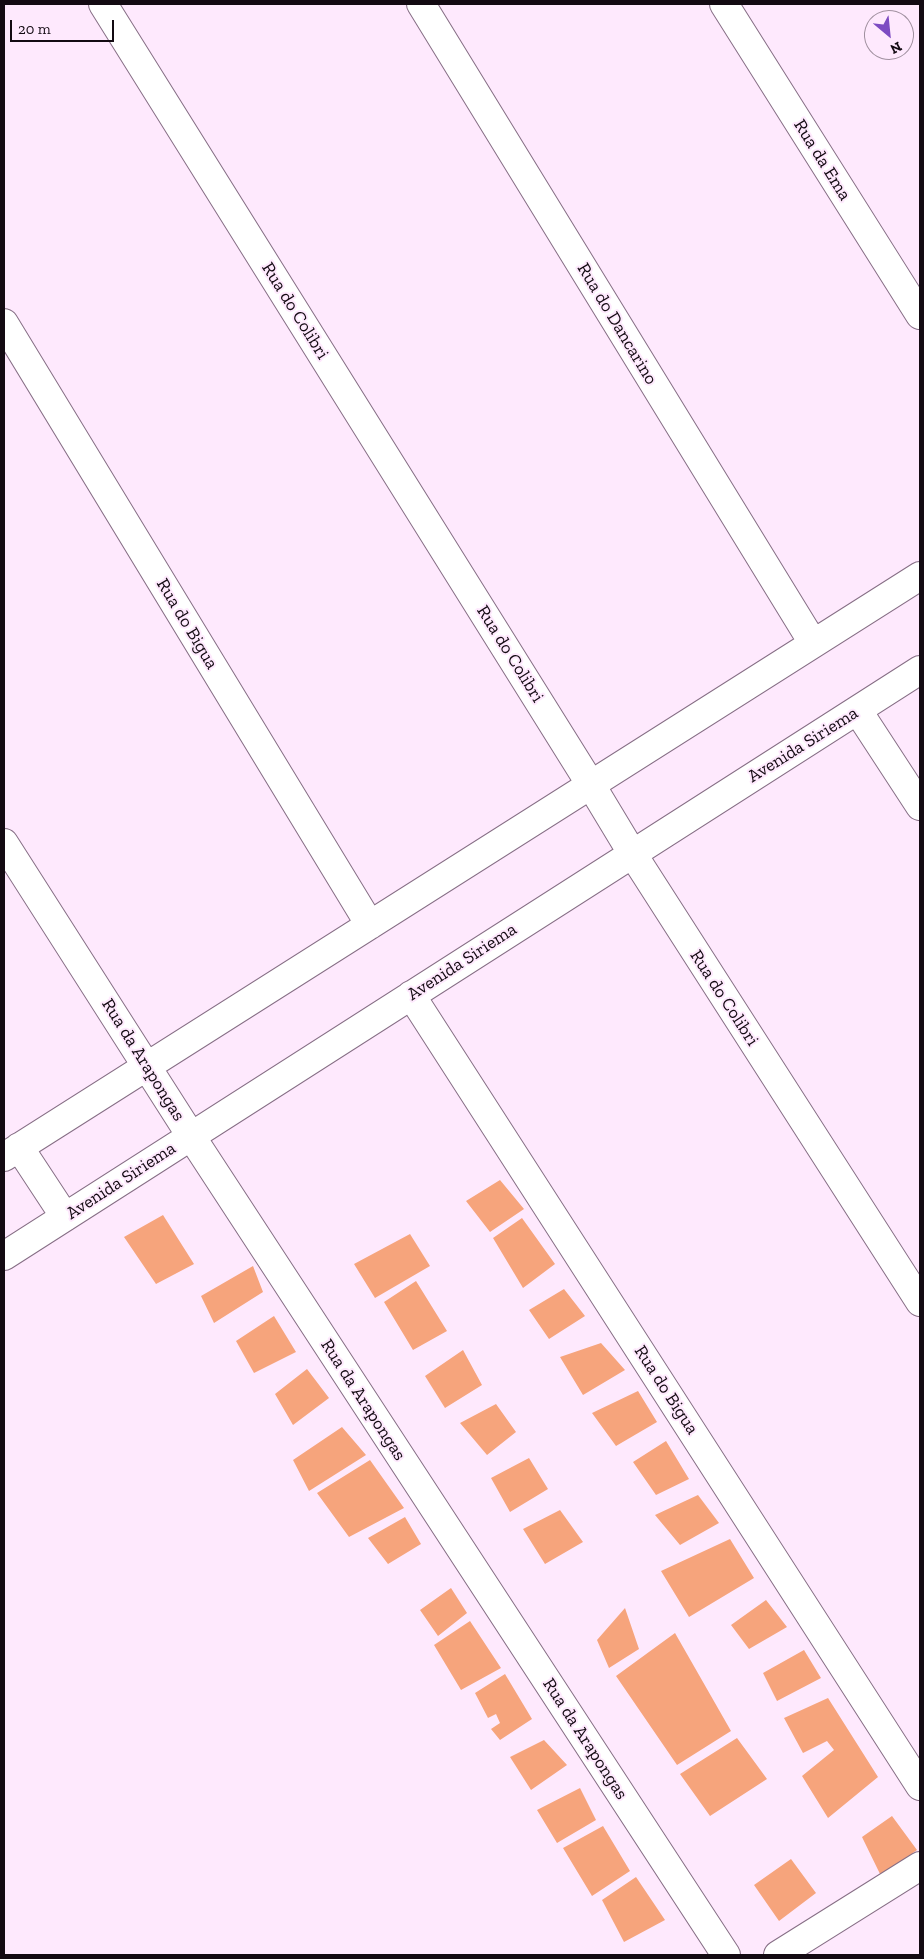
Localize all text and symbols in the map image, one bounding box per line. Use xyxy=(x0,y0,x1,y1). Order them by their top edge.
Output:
scale bar xyxy=(12,10,116,42)
north arrow xyxy=(864,10,914,60)
text: 20 m xyxy=(18,20,51,38)
text: N xyxy=(887,38,905,58)
street label: Rua da Ema xyxy=(789,115,855,205)
street label: Rua do Colibri xyxy=(257,259,333,363)
street label: Rua do Dancarino xyxy=(572,259,662,389)
street label: Rua do Bigua xyxy=(152,575,222,673)
street label: Rua do Colibri xyxy=(472,602,548,706)
street label: Avenida Siriema xyxy=(744,702,862,788)
street label: Avenida Siriema xyxy=(403,919,521,1005)
street label: Rua do Colibri xyxy=(685,946,763,1050)
street label: Rua da Arapongas xyxy=(97,995,189,1125)
street label: Avenida Siriema xyxy=(62,1138,180,1224)
street label: Rua da Arapongas xyxy=(316,1335,410,1465)
street label: Rua do Bigua xyxy=(629,1341,703,1439)
street label: Rua da Arapongas xyxy=(538,1674,632,1804)

